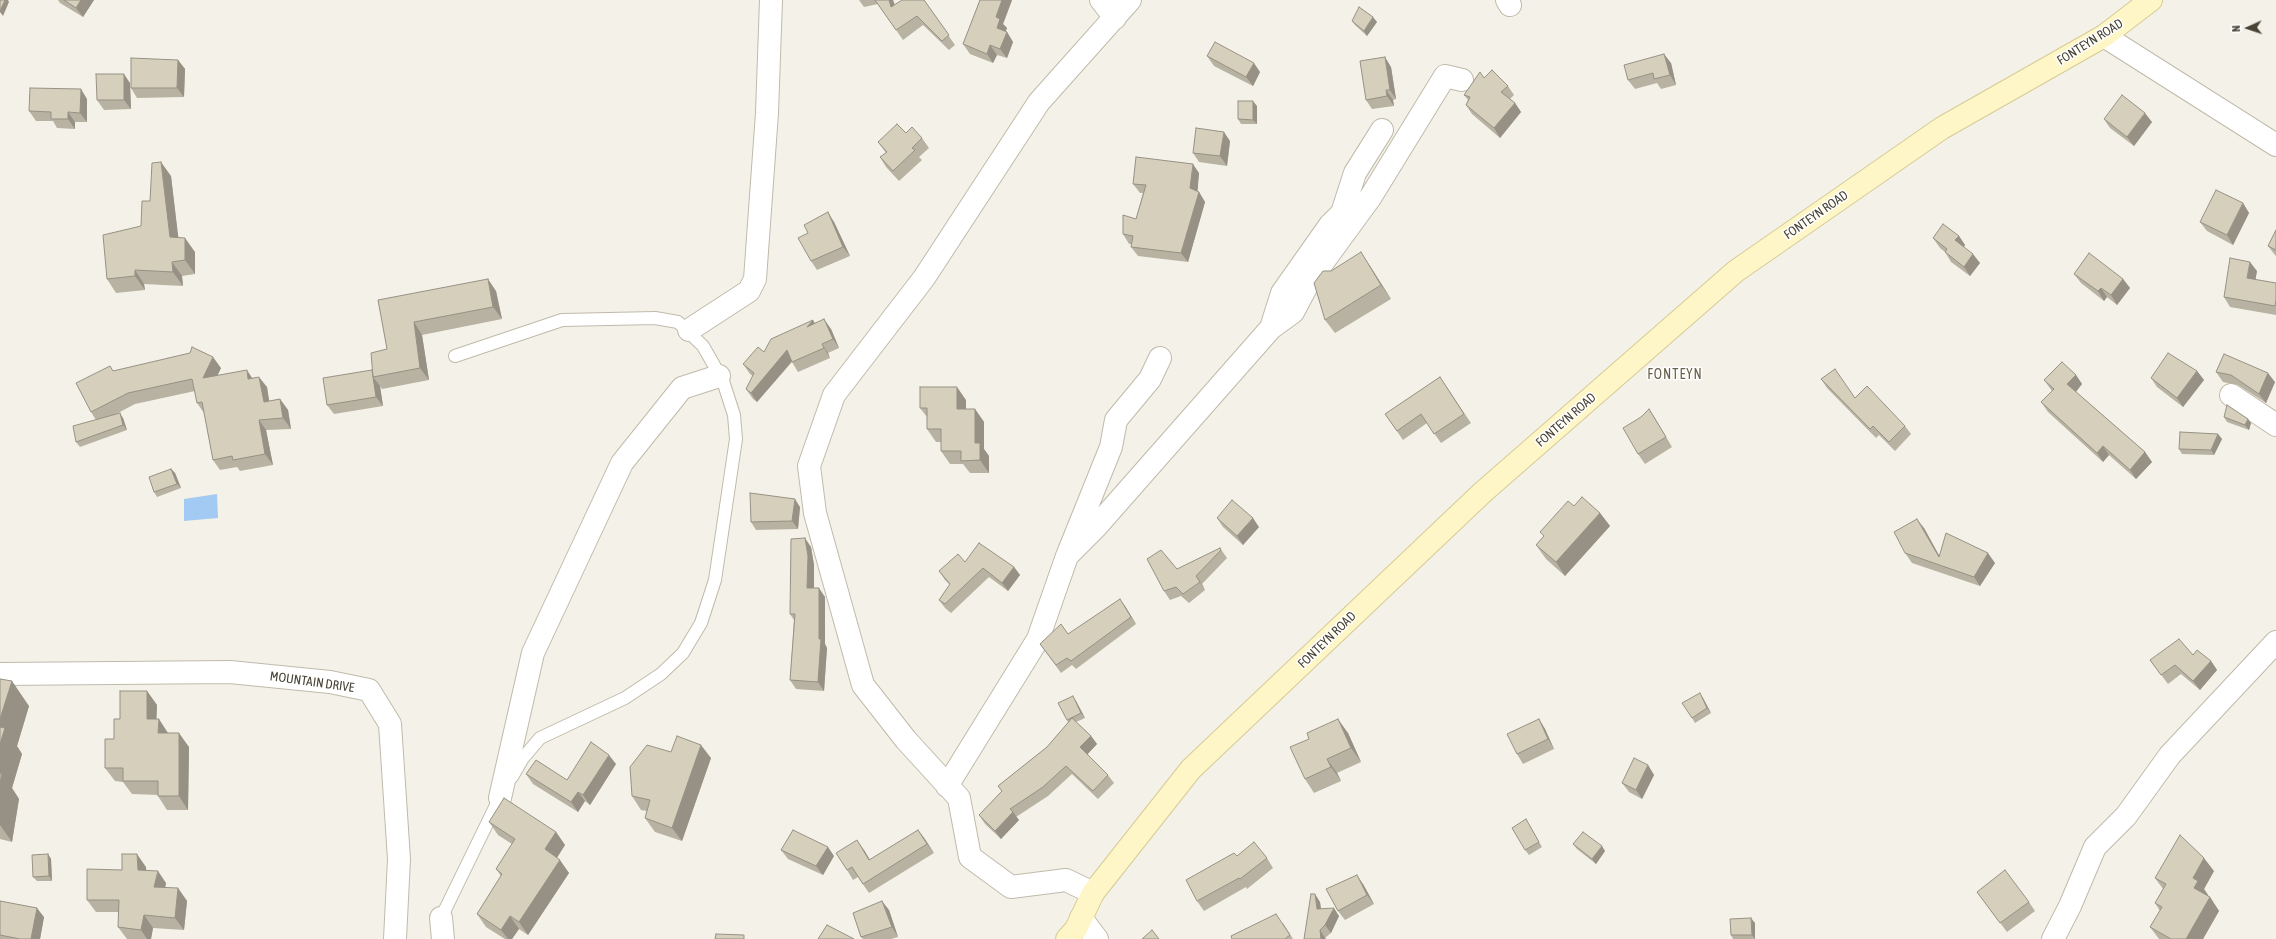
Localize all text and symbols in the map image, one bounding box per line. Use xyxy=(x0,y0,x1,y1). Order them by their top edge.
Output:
north arrow xyxy=(2228,8,2268,48)
street label: FONTEYN ROAD xyxy=(2054,16,2126,68)
text: N xyxy=(2230,25,2242,32)
street label: FONTEYN ROAD xyxy=(1781,187,1851,243)
district label: FONTEYN xyxy=(1647,367,1703,383)
street label: FONTEYN ROAD xyxy=(1533,390,1599,450)
street label: FONTEYN ROAD xyxy=(1295,608,1359,672)
street label: MOUNTAIN DRIVE xyxy=(269,668,355,696)

